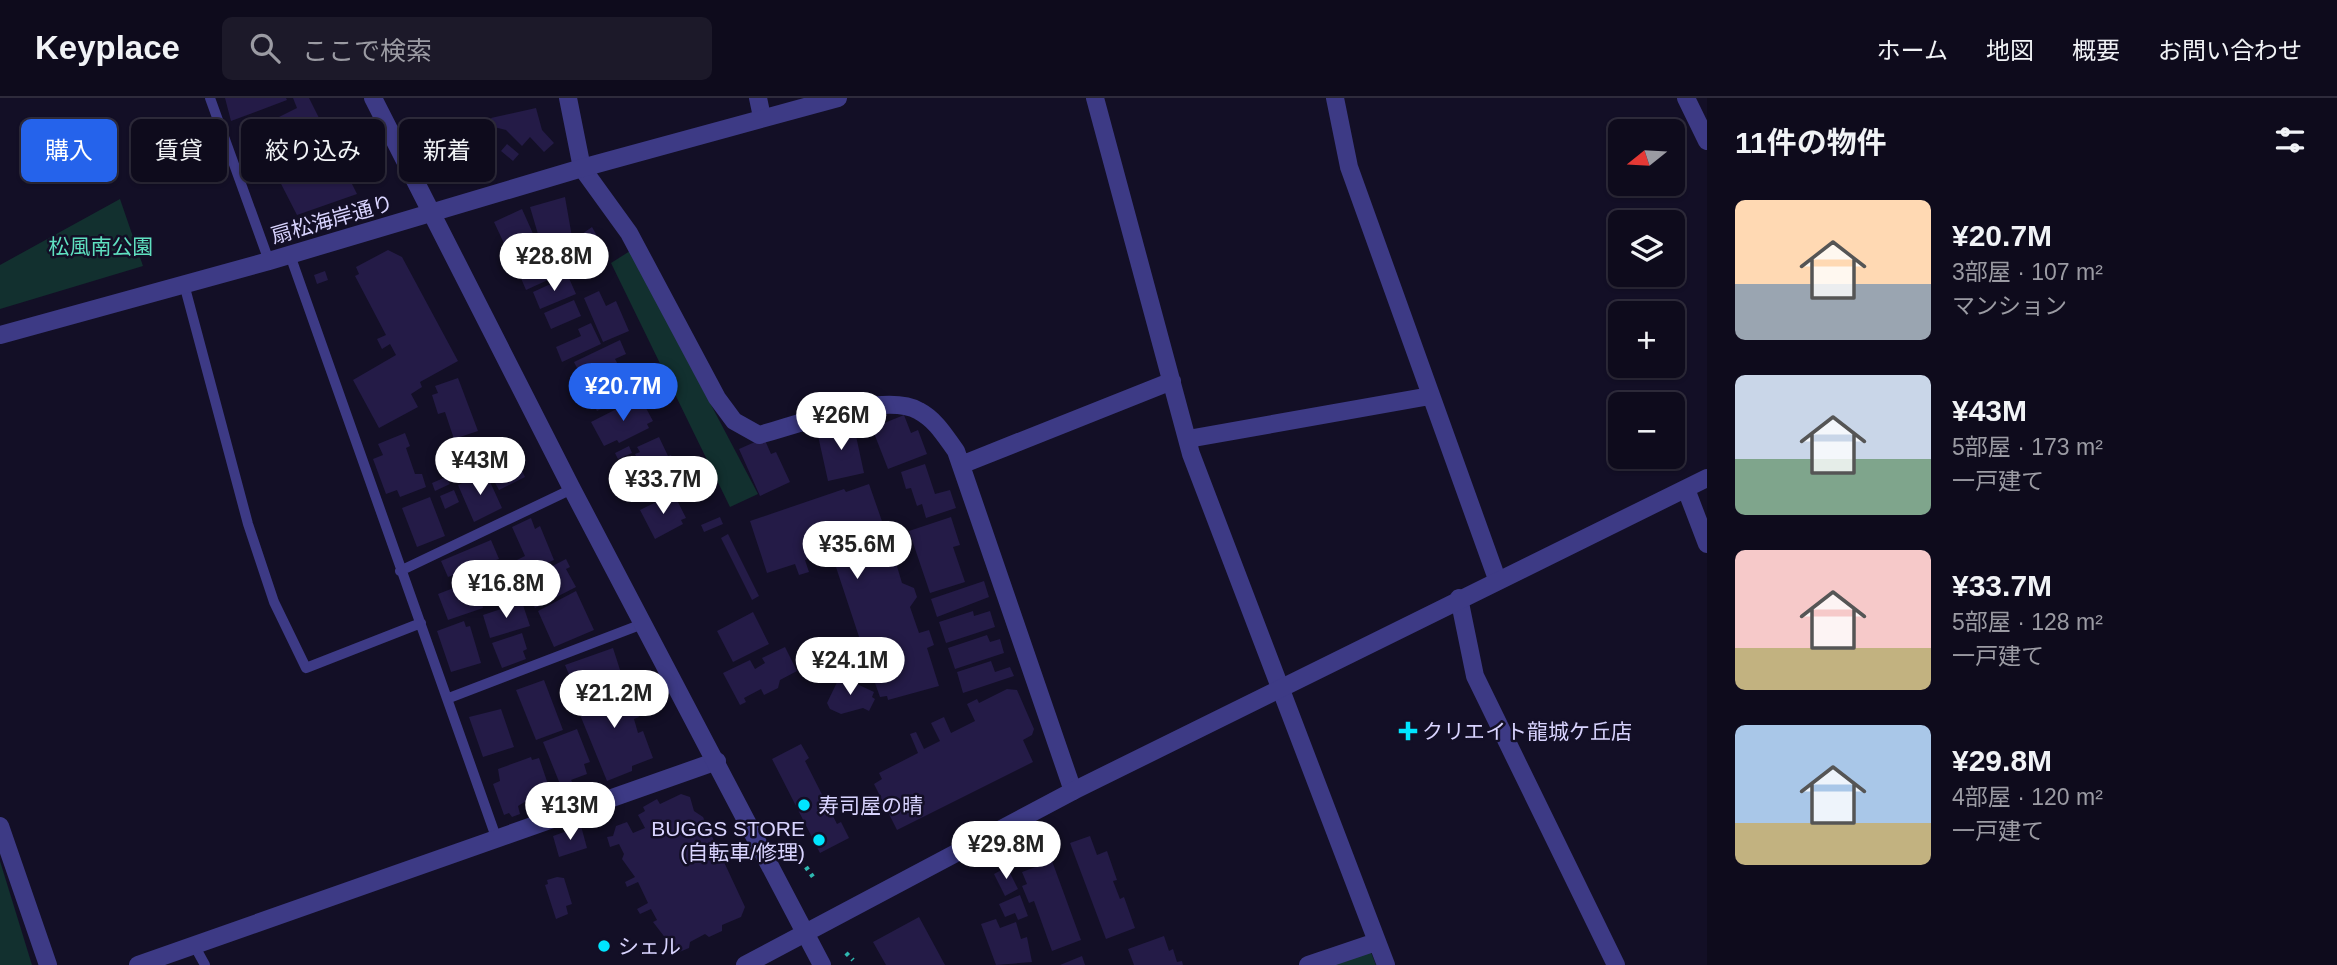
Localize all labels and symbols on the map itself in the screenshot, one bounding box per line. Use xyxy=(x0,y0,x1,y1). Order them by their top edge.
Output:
north arrow xyxy=(1608,119,1685,196)
street label: 扇松海岸通り xyxy=(268,191,396,247)
pin: ¥28.8M xyxy=(497,234,611,293)
park label: 松風南公園 xyxy=(49,235,154,258)
pin: ¥20.7M xyxy=(566,364,680,423)
pin: ¥26M xyxy=(800,392,882,452)
pin: ¥43M xyxy=(439,438,521,497)
pin: ¥33.7M xyxy=(606,456,720,516)
pin: ¥35.6M xyxy=(800,522,914,581)
pin: ¥16.8M xyxy=(449,560,563,620)
pin: ¥24.1M xyxy=(793,638,907,697)
pin: ¥21.2M xyxy=(557,670,671,730)
place label: クリエイト龍城ケ丘店 xyxy=(1422,720,1632,743)
marker: クリエイト龍城ケ丘店 xyxy=(1400,723,1416,739)
pin: ¥13M xyxy=(529,782,611,842)
place label: 寿司屋の晴 xyxy=(818,794,923,817)
marker: 寿司屋の晴 xyxy=(796,797,812,813)
place label: BUGGS STORE (自転車/修理) xyxy=(651,817,805,864)
pin: ¥29.8M xyxy=(949,822,1063,881)
marker: BUGGS STORE (自転車/修理) xyxy=(811,832,827,848)
place label: シェル xyxy=(618,935,681,958)
marker: シェル xyxy=(596,938,612,954)

